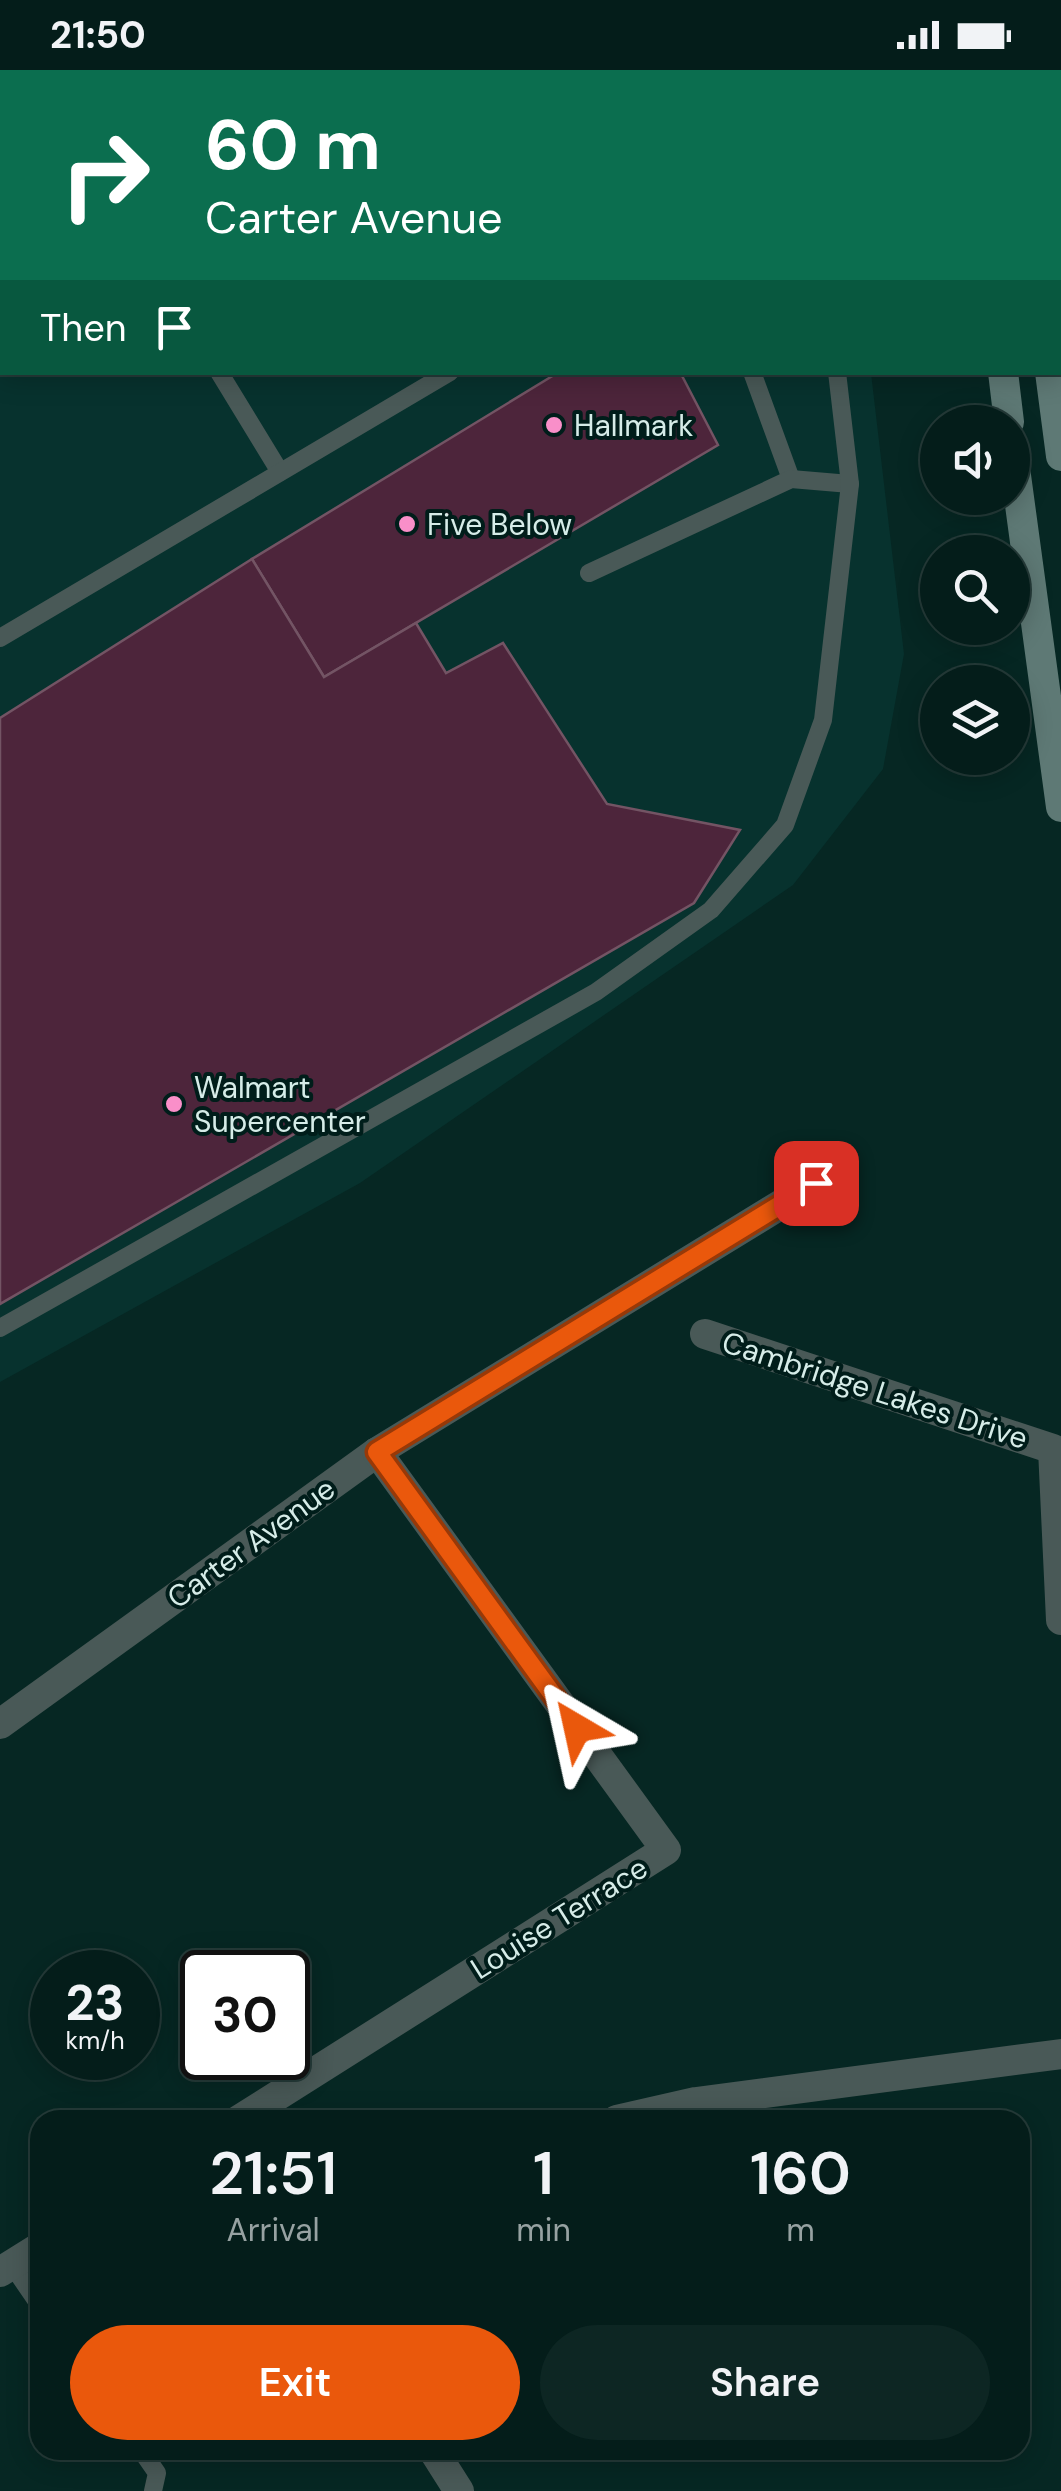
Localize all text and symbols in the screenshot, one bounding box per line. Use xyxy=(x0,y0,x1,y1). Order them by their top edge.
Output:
text: 21:50 xyxy=(50,10,146,60)
text: 60 m xyxy=(205,100,381,191)
icon: right xyxy=(40,110,170,240)
text: Carter Avenue xyxy=(205,188,503,247)
icon: arrive xyxy=(147,300,202,355)
text: Then xyxy=(40,303,127,353)
map controls xyxy=(920,405,1030,775)
button: sound xyxy=(920,405,1030,515)
place label: Hallmark xyxy=(574,406,693,445)
marker: Hallmark xyxy=(543,414,565,436)
place label: Five Below xyxy=(427,505,572,544)
marker: Five Below xyxy=(396,513,418,535)
button: search xyxy=(920,535,1030,645)
button: layers xyxy=(920,665,1030,775)
place label: Walmart Supercenter xyxy=(194,1068,366,1141)
marker: Walmart Supercenter xyxy=(163,1093,185,1115)
pin xyxy=(774,1141,859,1226)
icon: arrive xyxy=(789,1156,844,1211)
street label: Cambridge Lakes Drive xyxy=(717,1322,1033,1458)
street label: Carter Avenue xyxy=(159,1469,343,1617)
position arrow xyxy=(525,1676,629,1780)
street label: Louise Terrace xyxy=(463,1848,655,1988)
speed limit sign: 30 xyxy=(180,1950,310,2080)
text: 23 xyxy=(66,1970,125,2036)
text: km/h xyxy=(65,2024,125,2057)
text: 21:51 xyxy=(209,2134,337,2213)
text: 1 xyxy=(533,2134,554,2213)
text: 160 xyxy=(750,2134,851,2213)
text: Arrival xyxy=(227,2209,320,2251)
text: min xyxy=(516,2209,571,2251)
text: m xyxy=(786,2209,815,2251)
button: Exit xyxy=(70,2325,520,2440)
button: Share xyxy=(540,2325,990,2440)

